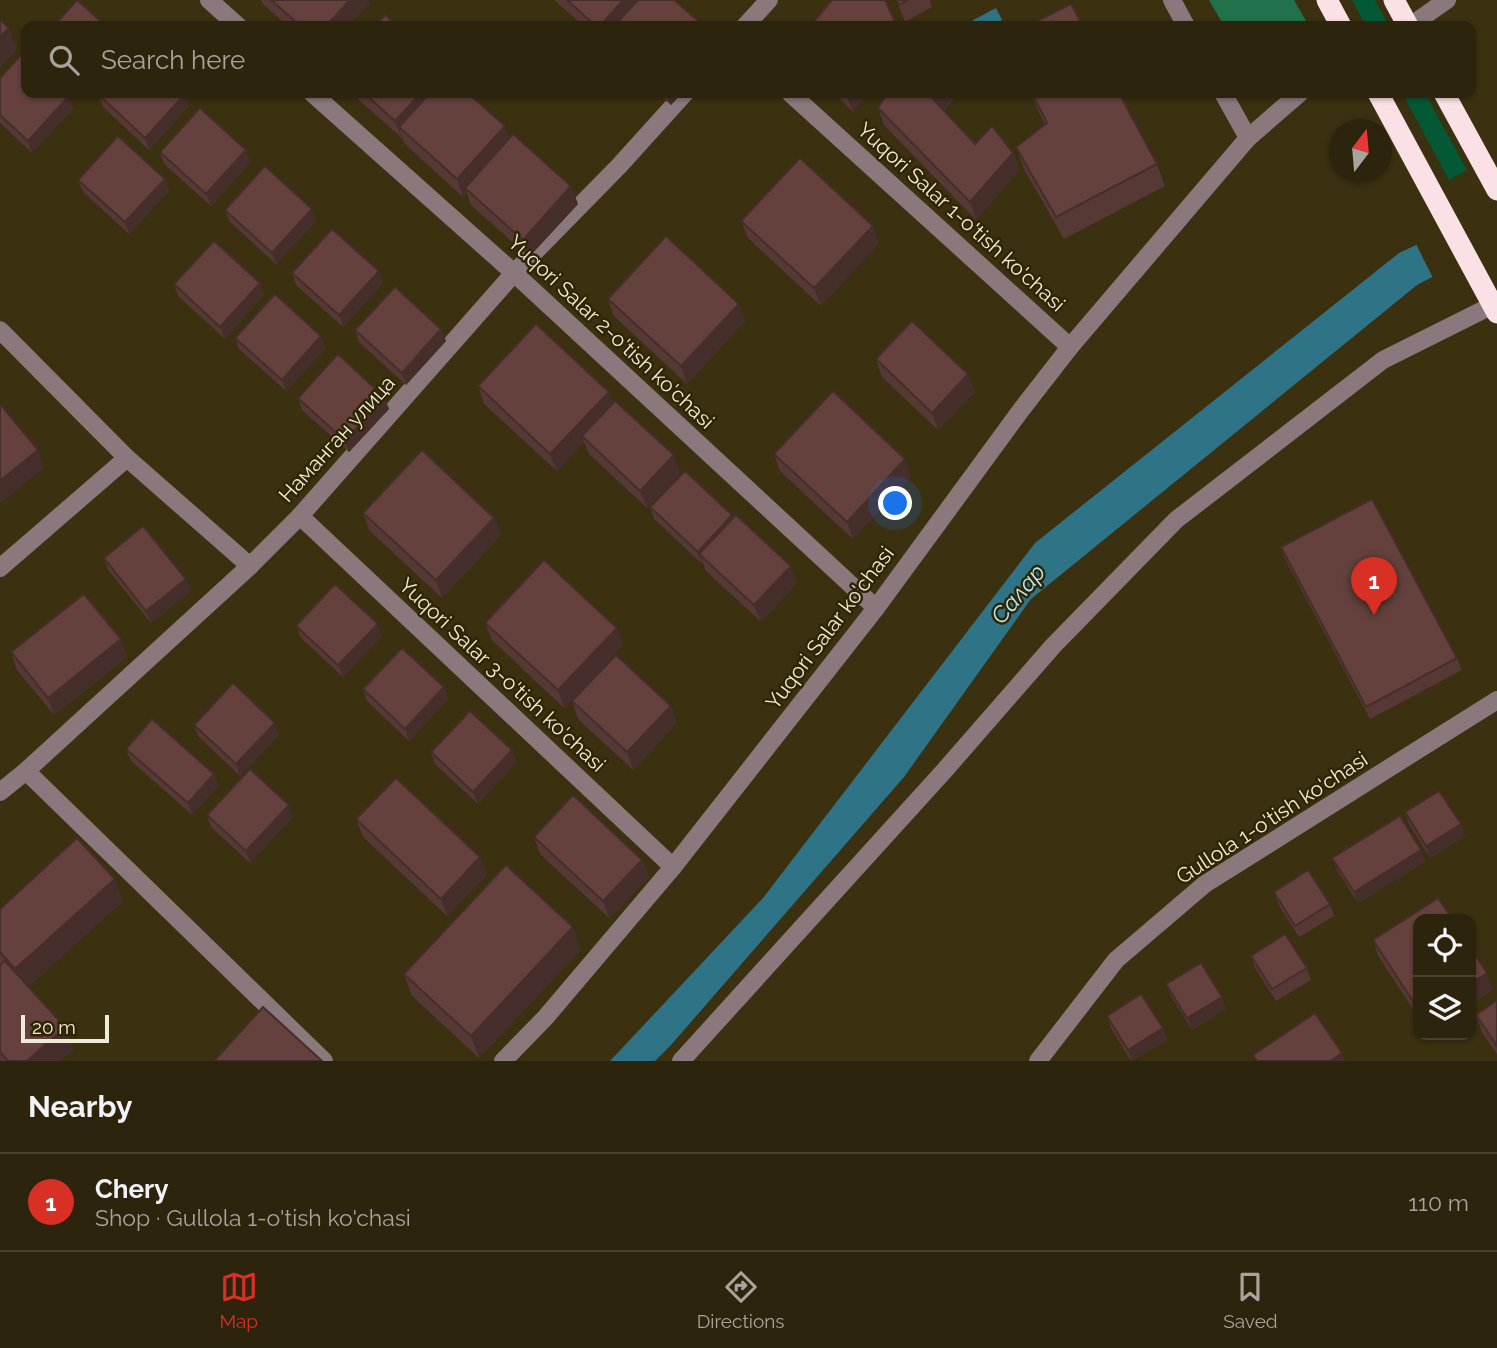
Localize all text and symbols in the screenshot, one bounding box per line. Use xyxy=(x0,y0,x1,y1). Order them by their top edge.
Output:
search box xyxy=(21,21,1476,98)
icon: search xyxy=(45,41,83,79)
text: Search here xyxy=(101,45,245,75)
street label: Yuqori Salar 1-o'tish ko'chasi xyxy=(852,117,1070,316)
north arrow xyxy=(1329,119,1392,182)
street label: Yuqori Salar 2-o'tish ko'chasi xyxy=(503,229,720,434)
street label: Наманган улица xyxy=(273,370,400,507)
your location xyxy=(878,486,912,520)
street label: Yuqori Salar ko'chasi xyxy=(760,541,899,714)
pin: 1 xyxy=(1351,557,1397,615)
water label: Салар xyxy=(985,558,1050,629)
street label: Yuqori Salar 3-o'tish ko'chasi xyxy=(394,572,611,777)
street label: Gullola 1-o'tish ko'chasi xyxy=(1171,746,1372,889)
map controls xyxy=(1413,914,1476,1040)
button: locate xyxy=(1413,914,1476,977)
button: layers xyxy=(1413,977,1476,1040)
scale bar xyxy=(21,1012,108,1044)
text: 20 m xyxy=(32,1016,76,1038)
text: Nearby xyxy=(28,1089,132,1124)
text: Chery xyxy=(95,1174,168,1204)
text: 1 xyxy=(45,1189,57,1216)
text: 110 m xyxy=(1408,1189,1469,1216)
text: Shop · Gullola 1-o'tish ko'chasi xyxy=(95,1204,411,1231)
tab: Map xyxy=(219,1268,258,1332)
tab: Directions xyxy=(697,1268,785,1332)
tab: Saved xyxy=(1223,1268,1278,1332)

